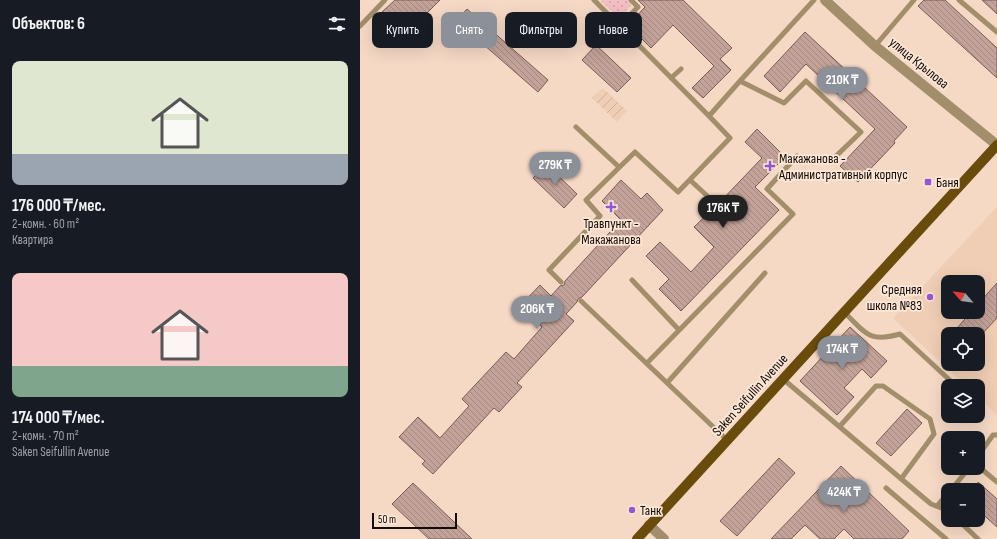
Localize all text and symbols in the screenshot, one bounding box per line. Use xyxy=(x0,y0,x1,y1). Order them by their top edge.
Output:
chip: Купить xyxy=(372,12,433,48)
chip: Снять xyxy=(441,12,497,48)
chip: Фильтры xyxy=(505,12,577,48)
chip: Новое xyxy=(585,12,642,48)
icon: filters xyxy=(326,13,348,35)
text: Объектов: 6 xyxy=(12,14,85,34)
street label: улица Крылова xyxy=(886,34,952,92)
pin: 210K ₸ xyxy=(809,67,875,101)
text: 210K ₸ xyxy=(826,72,858,88)
icon: home xyxy=(144,87,216,159)
place label: Макажанова - Административный корпус xyxy=(778,150,908,183)
pin: 279K ₸ xyxy=(522,152,588,186)
text: 279K ₸ xyxy=(538,157,572,173)
marker: Макажанова - Административный корпус xyxy=(764,160,776,172)
place label: Баня xyxy=(936,174,959,191)
marker: Баня xyxy=(923,177,933,187)
pin: 176K ₸ xyxy=(690,195,756,229)
text: 176 000 ₸/мес. xyxy=(12,196,106,216)
text: 176K ₸ xyxy=(707,200,739,216)
marker: Травпункт - Макажанова xyxy=(605,201,617,213)
place label: Травпункт - Макажанова xyxy=(581,215,641,248)
text: 2-комн. · 60 m² xyxy=(12,216,79,232)
text: Квартира xyxy=(12,232,53,248)
north arrow xyxy=(941,275,985,319)
map controls xyxy=(941,275,985,527)
place label: Средняя школа №83 xyxy=(867,281,922,314)
marker: Средняя школа №83 xyxy=(925,292,935,302)
pin: 206K ₸ xyxy=(504,296,570,330)
icon: home xyxy=(144,299,216,371)
text: 206K ₸ xyxy=(520,301,554,317)
button: locate xyxy=(941,327,985,371)
pin: 174K ₸ xyxy=(809,336,875,370)
text: 174K ₸ xyxy=(826,341,858,357)
street label: Saken Seifullin Avenue xyxy=(709,350,791,440)
button: layers xyxy=(941,379,985,423)
text: 174 000 ₸/мес. xyxy=(12,408,105,428)
text: 2-комн. · 70 m² xyxy=(12,428,79,444)
button: + xyxy=(941,431,985,475)
text: Saken Seifullin Avenue xyxy=(12,444,110,460)
pin: 424K ₸ xyxy=(811,479,877,513)
button: − xyxy=(941,483,985,527)
text: 424K ₸ xyxy=(827,484,861,500)
place label: Танк xyxy=(640,502,662,519)
marker: Танк xyxy=(627,505,637,515)
scale bar xyxy=(372,511,457,530)
text: 50 m xyxy=(378,513,396,526)

